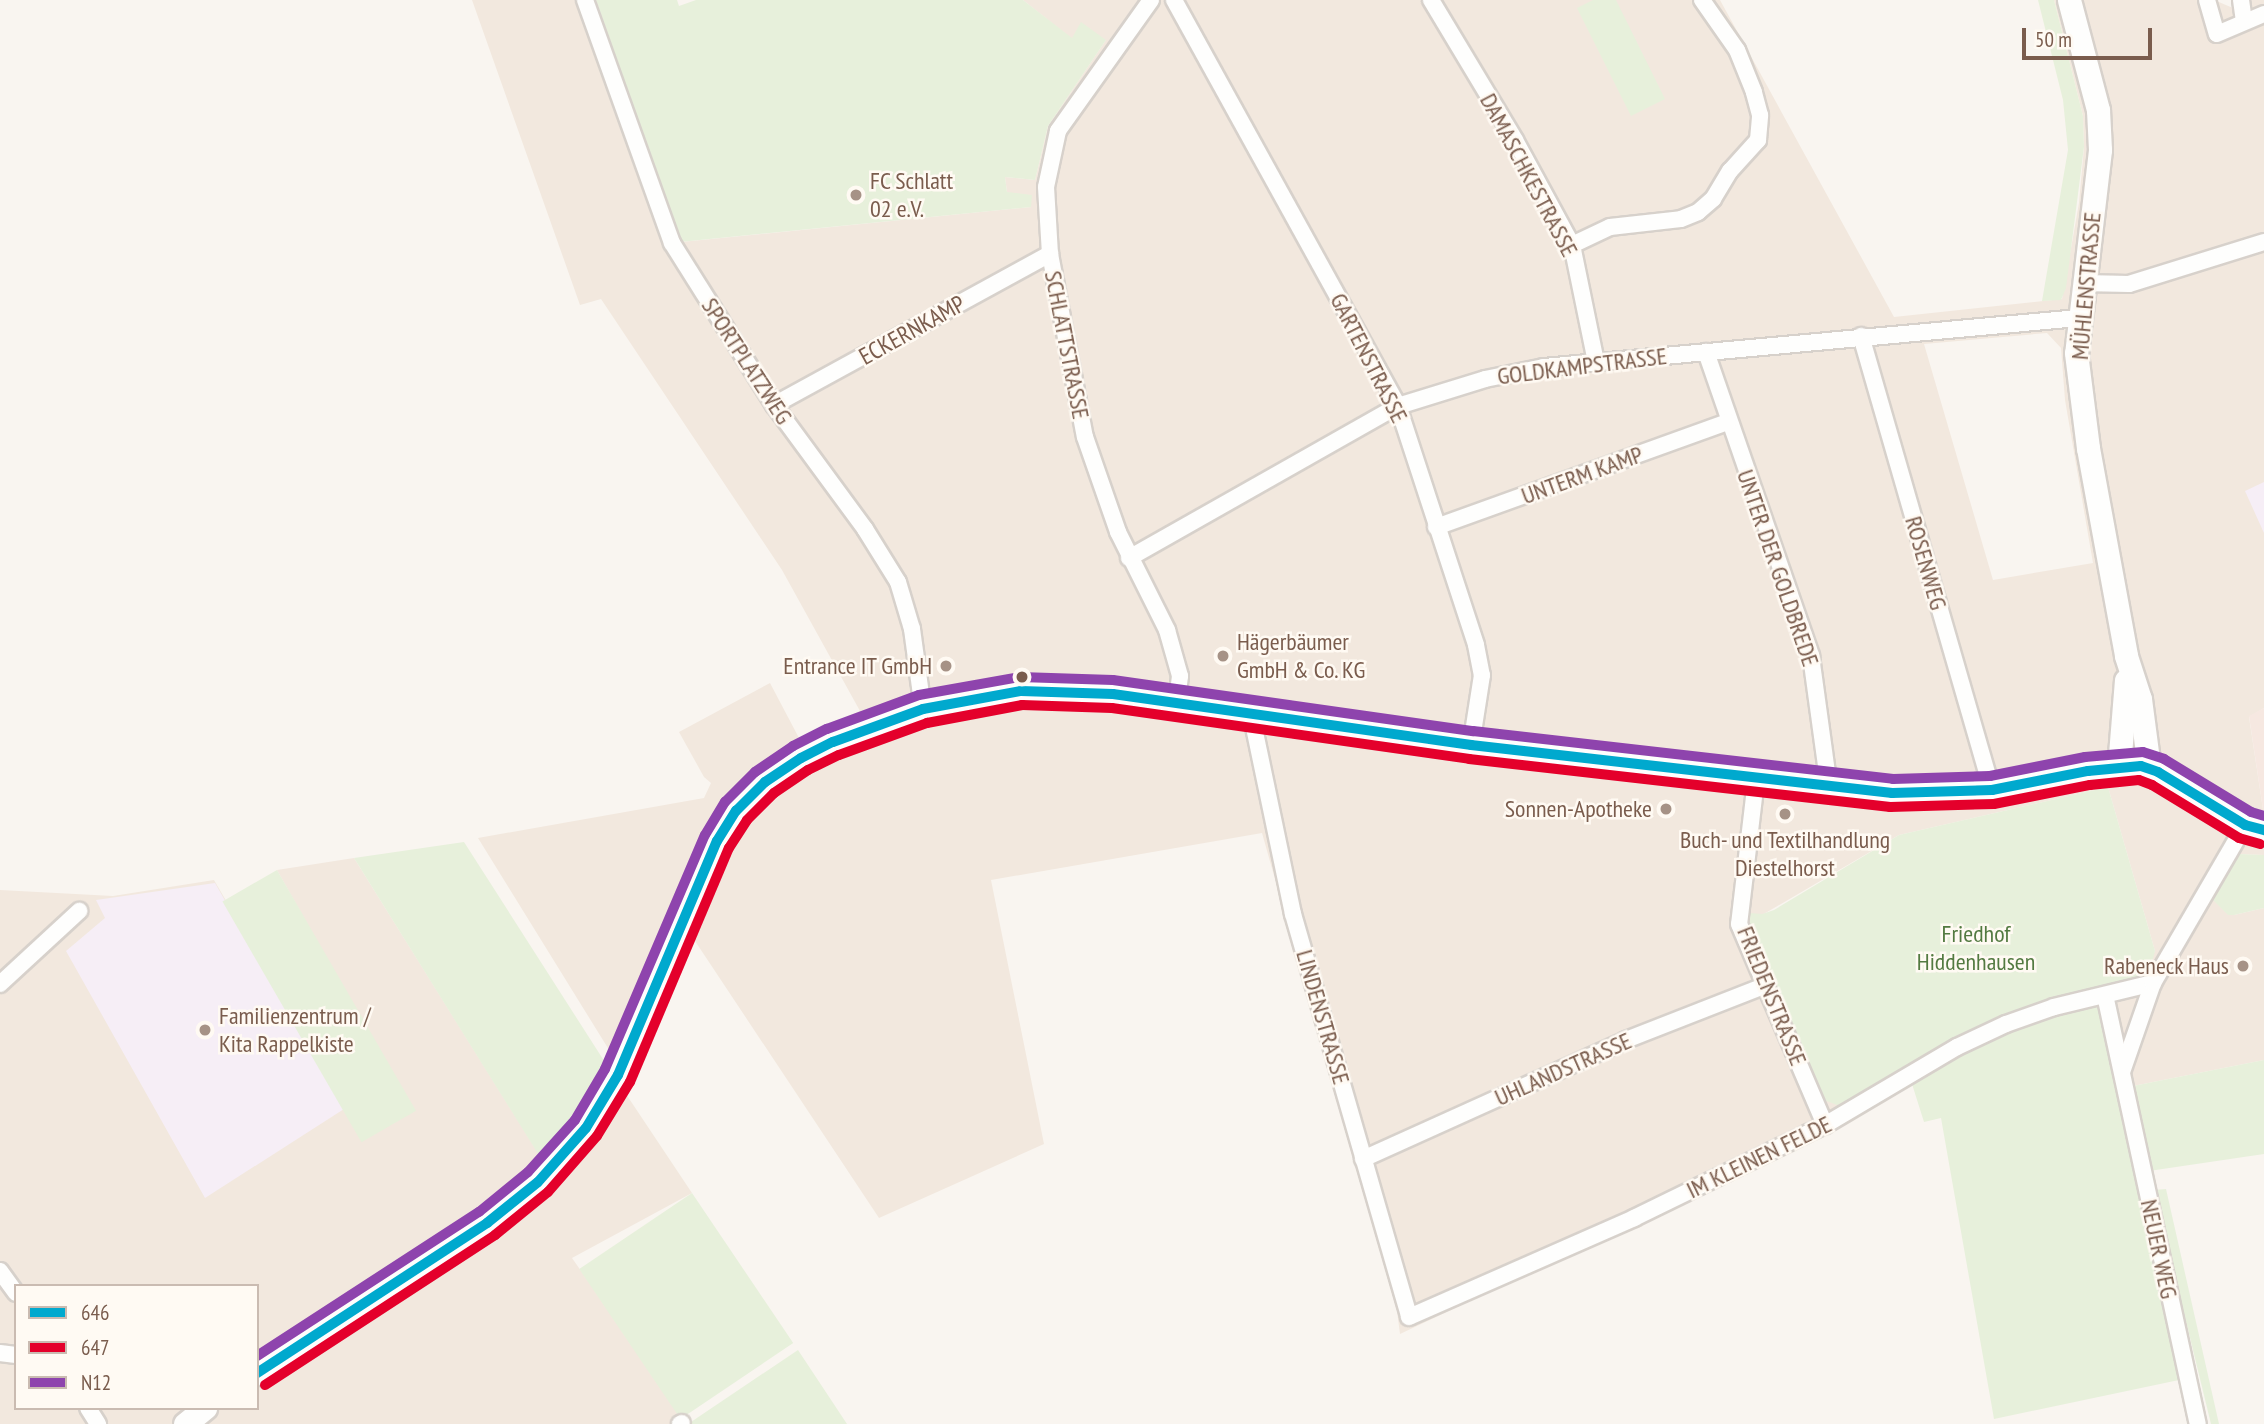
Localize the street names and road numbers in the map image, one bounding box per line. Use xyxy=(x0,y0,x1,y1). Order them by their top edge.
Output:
street label: DAMASCHKESTRASSE xyxy=(1474,89,1584,261)
street label: MÜHLENSTRASSE xyxy=(2065,211,2107,361)
street label: SCHLATTSTRASSE xyxy=(1039,268,1095,422)
street label: GARTENSTRASSE xyxy=(1324,288,1414,428)
street label: ECKERNKAMP xyxy=(854,289,970,371)
street label: SPORTPLATZWEG xyxy=(696,293,798,429)
street label: GOLDKAMPSTRASSE xyxy=(1496,341,1668,391)
street label: UNTERM KAMP xyxy=(1517,440,1647,510)
street label: UNTER DER GOLDBREDE xyxy=(1731,466,1825,670)
street label: ROSENWEG xyxy=(1899,513,1953,613)
street label: FRIEDENSTRASSE xyxy=(1731,922,1813,1070)
street label: LINDENSTRASSE xyxy=(1290,946,1356,1088)
street label: UHLANDSTRASSE xyxy=(1490,1026,1636,1112)
street label: IM KLEINEN FELDE xyxy=(1682,1109,1836,1205)
street label: NEUER WEG xyxy=(2134,1197,2184,1301)

